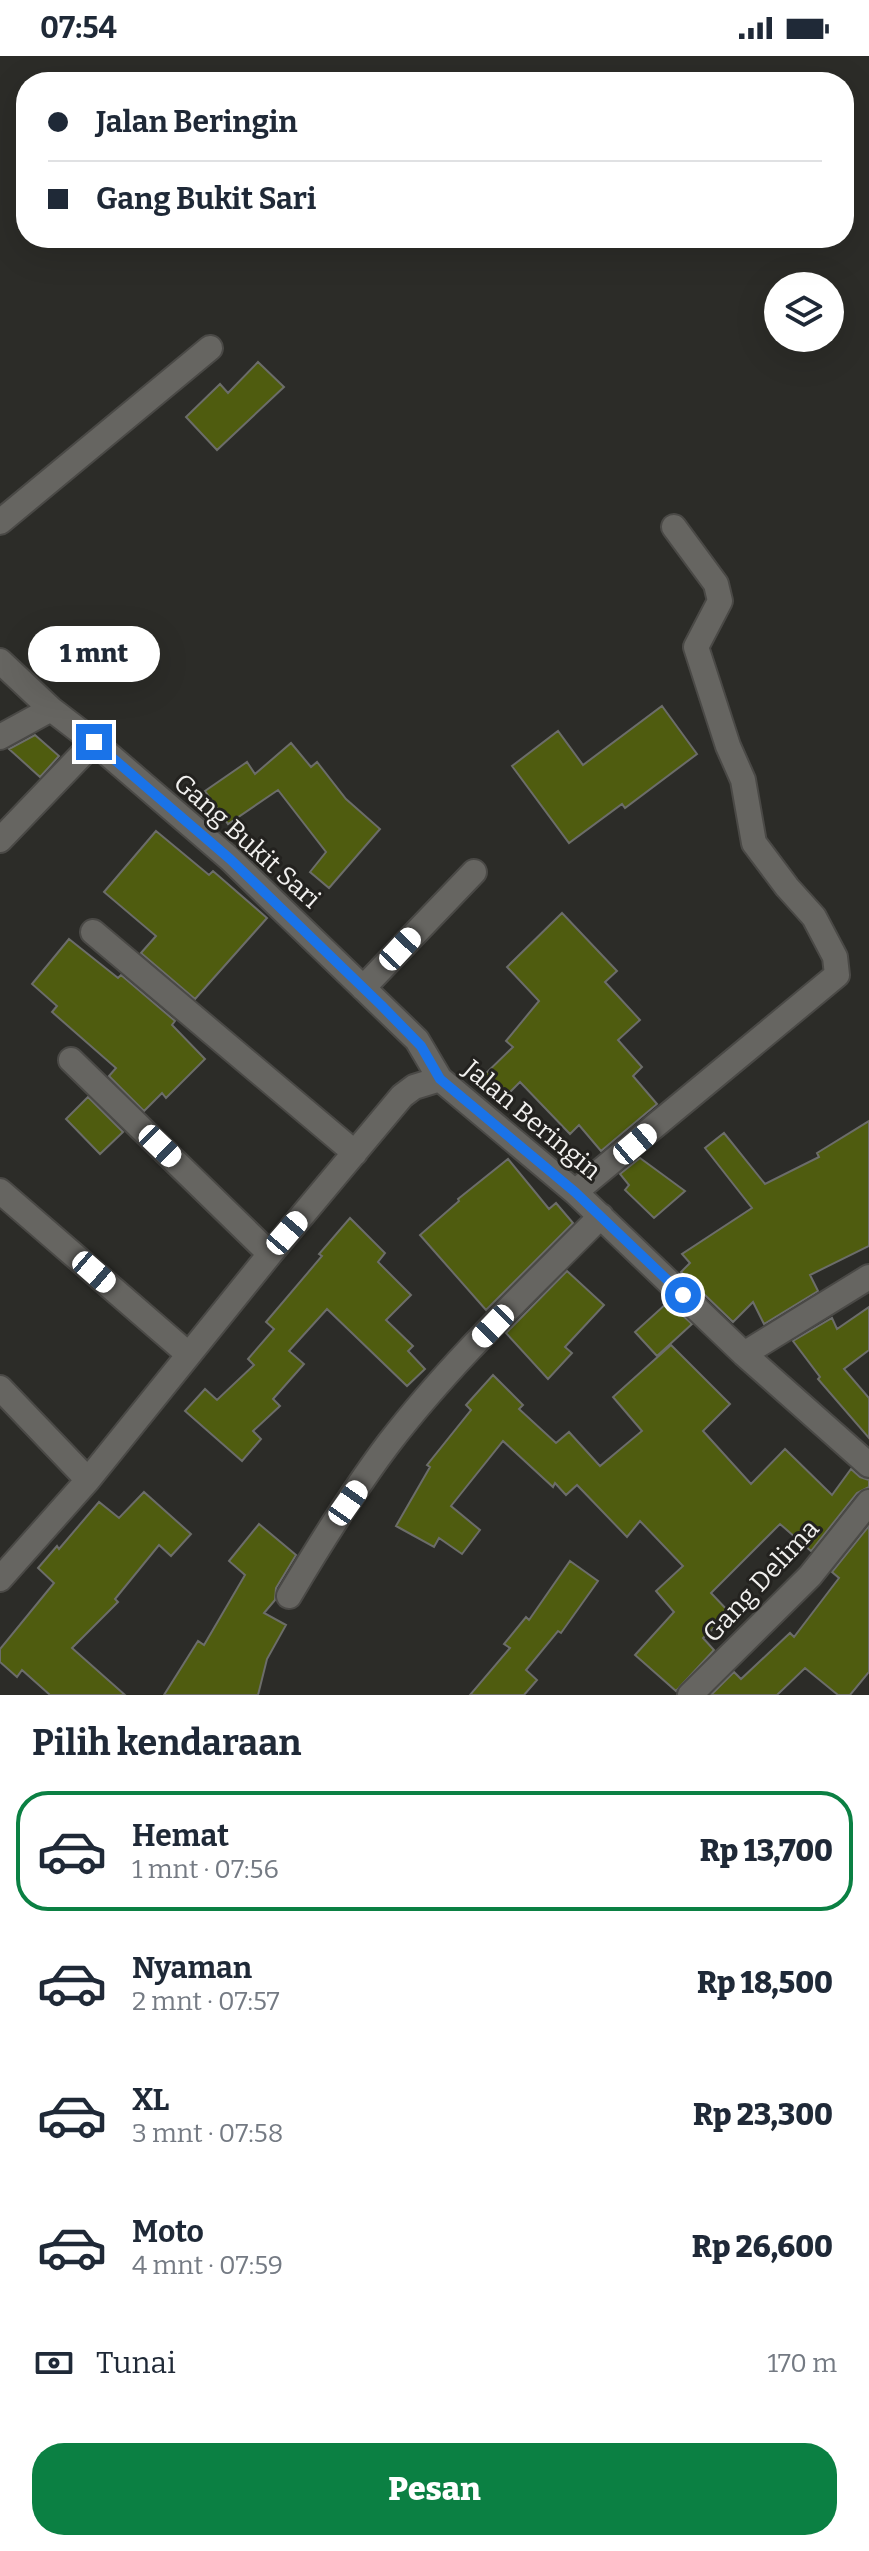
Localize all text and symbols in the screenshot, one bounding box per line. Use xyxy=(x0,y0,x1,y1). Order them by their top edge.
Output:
text: 07:54 xyxy=(40,10,117,46)
text: Jalan Beringin xyxy=(96,104,298,140)
text: Gang Bukit Sari xyxy=(96,181,316,217)
map controls xyxy=(764,272,844,352)
button: layers xyxy=(764,272,844,352)
callout: 1 mnt xyxy=(28,626,160,682)
text: 1 mnt xyxy=(60,638,128,669)
route end xyxy=(76,724,112,760)
street label: Gang Bukit Sari xyxy=(167,767,327,915)
car xyxy=(375,923,425,975)
street label: Jalan Beringin xyxy=(456,1053,607,1187)
car xyxy=(609,1119,661,1169)
car xyxy=(134,1121,186,1171)
car xyxy=(262,1207,312,1259)
car xyxy=(68,1247,120,1297)
route start xyxy=(665,1277,701,1313)
car xyxy=(468,1300,518,1352)
car xyxy=(324,1476,372,1530)
street label: Gang Delima xyxy=(696,1513,826,1649)
text: Pilih kendaraan xyxy=(32,1721,302,1765)
icon: car xyxy=(36,1815,108,1887)
text: Hemat xyxy=(132,1818,229,1854)
text: Rp 13,700 xyxy=(700,1833,833,1869)
text: 1 mnt · 07:56 xyxy=(132,1854,279,1885)
icon: car xyxy=(36,1947,108,2019)
text: Nyaman xyxy=(132,1950,252,1986)
text: Rp 18,500 xyxy=(697,1965,833,2001)
text: 2 mnt · 07:57 xyxy=(132,1986,280,2017)
icon: car xyxy=(36,2079,108,2151)
text: XL xyxy=(132,2082,169,2118)
text: Rp 23,300 xyxy=(693,2097,833,2133)
text: 3 mnt · 07:58 xyxy=(132,2118,283,2149)
icon: car xyxy=(36,2211,108,2283)
text: Moto xyxy=(132,2214,204,2250)
text: Rp 26,600 xyxy=(692,2229,833,2265)
text: 4 mnt · 07:59 xyxy=(132,2250,283,2281)
icon: cash xyxy=(32,2341,76,2385)
text: Tunai xyxy=(96,2345,176,2381)
text: 170 m xyxy=(767,2348,837,2379)
button: Pesan xyxy=(32,2443,837,2535)

